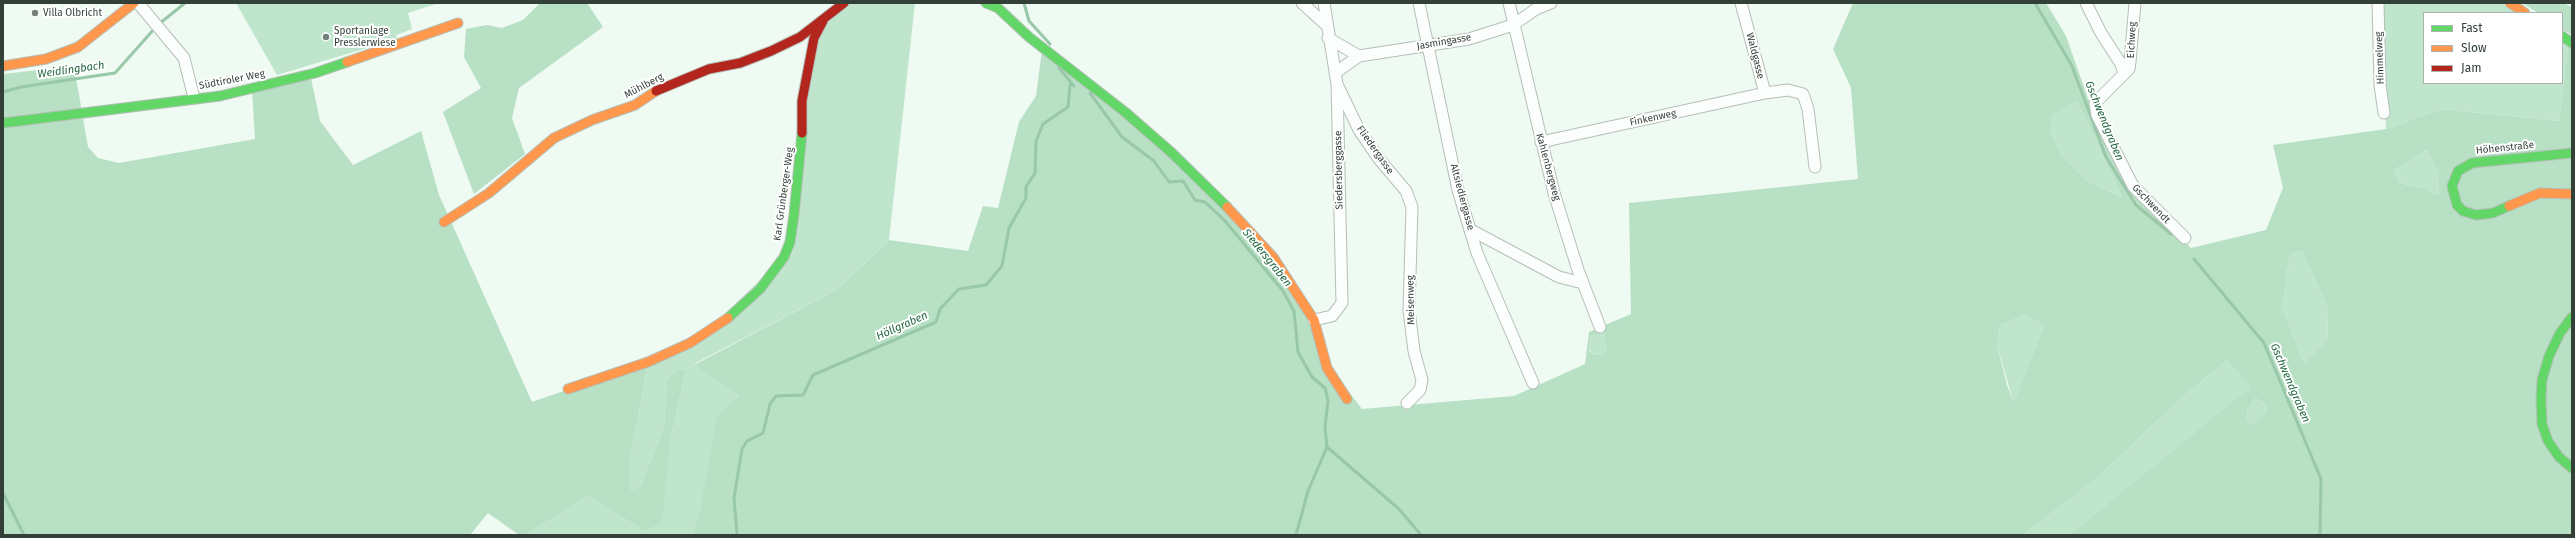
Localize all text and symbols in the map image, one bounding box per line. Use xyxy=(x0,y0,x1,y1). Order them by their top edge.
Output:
place label: Villa Olbricht xyxy=(43,7,102,19)
marker: Villa Olbricht xyxy=(30,8,40,18)
legend xyxy=(2423,12,2563,84)
street label: Eichweg xyxy=(2125,21,2139,59)
text: Fast xyxy=(2461,21,2483,35)
place label: Sportanlage Presslerwiese xyxy=(334,25,396,48)
street label: Jasmingasse xyxy=(1416,31,1472,53)
street label: Himmelweg xyxy=(2373,31,2387,85)
marker: Sportanlage Presslerwiese xyxy=(321,32,331,42)
street label: Waldgasse xyxy=(1743,32,1767,80)
text: Slow xyxy=(2461,41,2487,55)
water label: Weidlingbach xyxy=(37,59,105,81)
text: Jam xyxy=(2461,61,2481,75)
street label: Südtiroler Weg xyxy=(198,68,266,92)
street label: Mühlberg xyxy=(622,71,666,101)
water label: Gschwendgraben xyxy=(2082,79,2126,163)
street label: Finkenweg xyxy=(1629,107,1677,129)
street label: Fliedergasse xyxy=(1354,124,1396,176)
street label: Siedersberggasse xyxy=(1332,130,1346,210)
street label: Kahlenbergweg xyxy=(1533,132,1563,202)
street label: Höhenstraße xyxy=(2475,139,2535,157)
street label: Karl Grünberger-Weg xyxy=(771,146,797,242)
street label: Altsiedlergasse xyxy=(1447,162,1477,232)
street label: Gschwendt xyxy=(2129,182,2173,226)
water label: Siedersgraben xyxy=(1240,226,1294,290)
street label: Meisenweg xyxy=(1405,275,1417,325)
water label: Höllgraben xyxy=(874,309,930,343)
water label: Gschwendgraben xyxy=(2267,341,2313,425)

